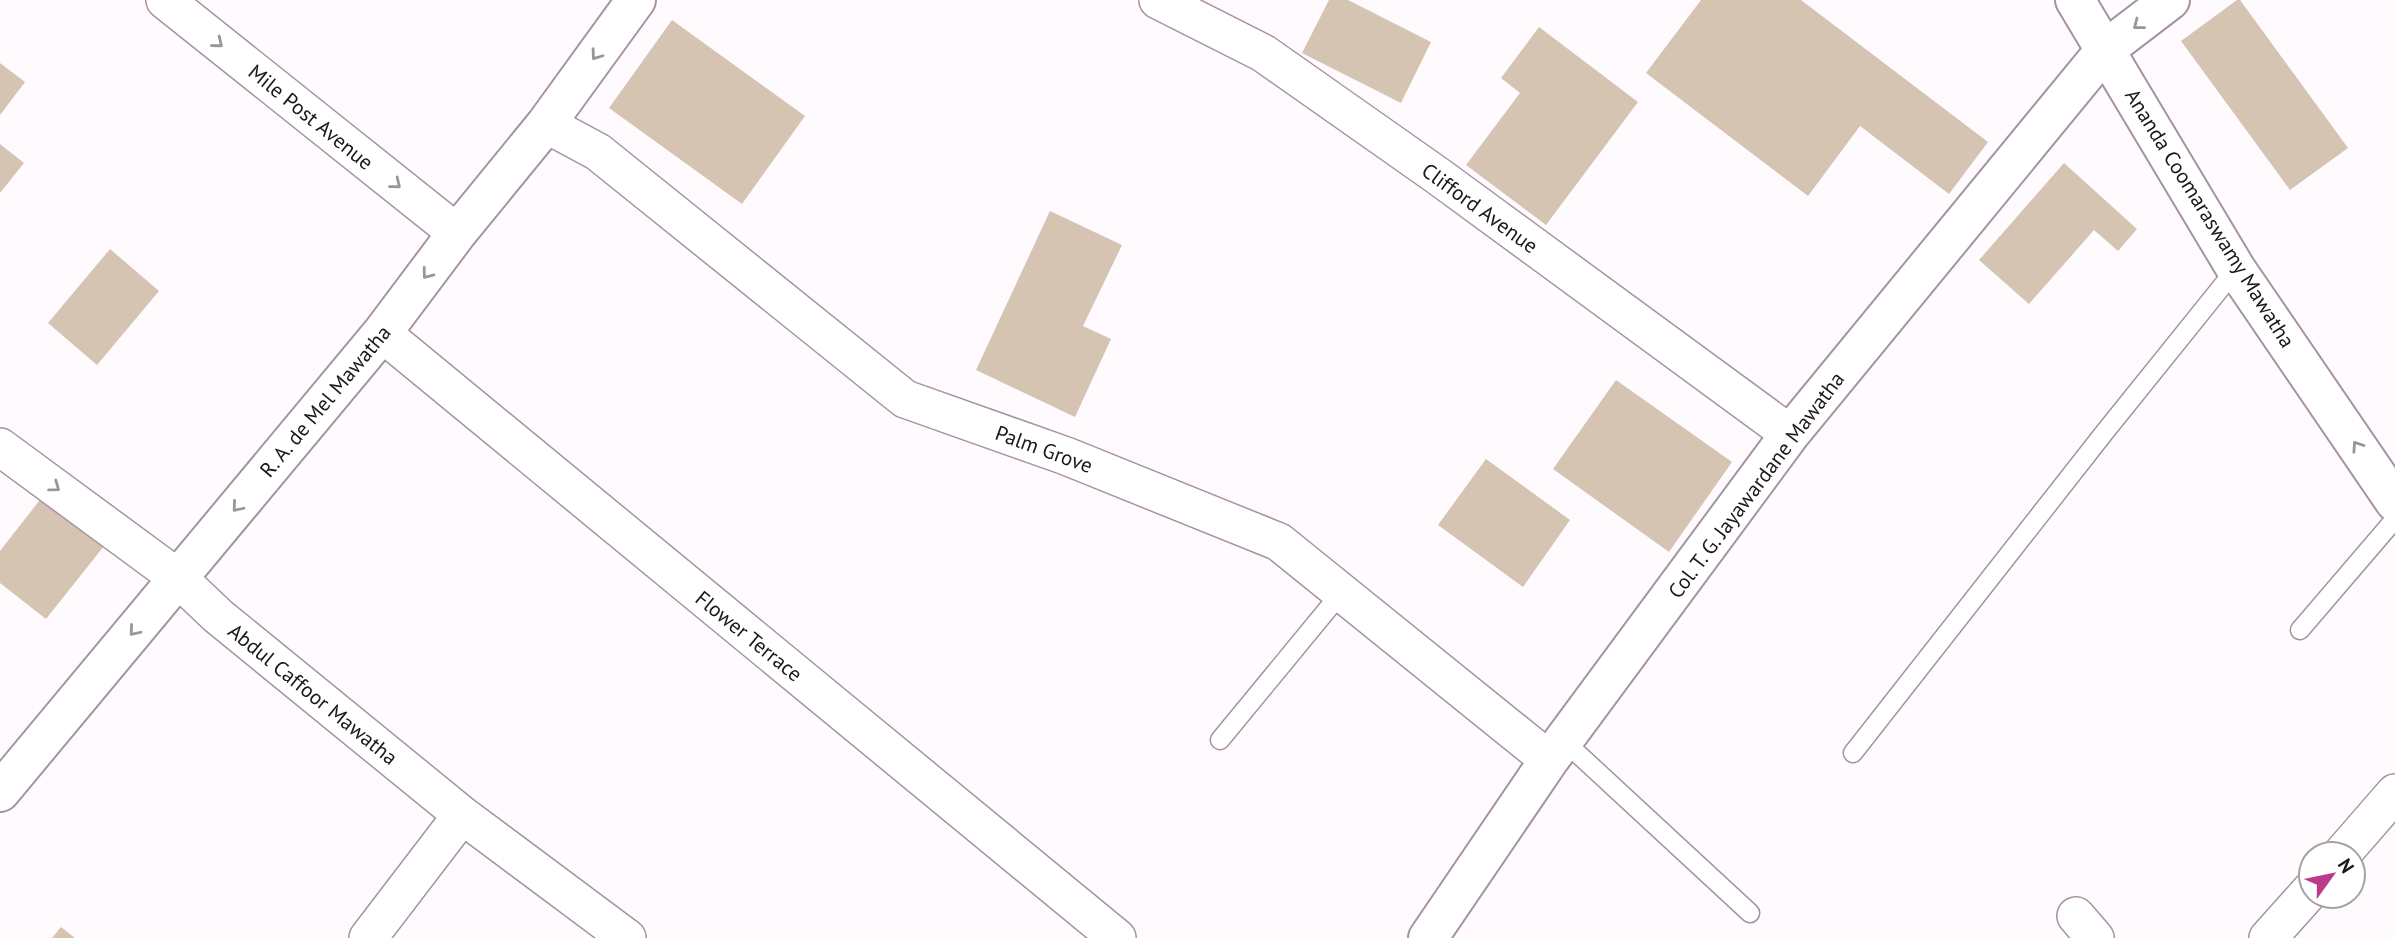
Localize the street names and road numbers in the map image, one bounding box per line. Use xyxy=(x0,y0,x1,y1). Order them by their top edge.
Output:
street label: Mile Post Avenue xyxy=(243,58,379,176)
street label: Ananda Coomaraswamy Mawatha xyxy=(2119,84,2301,352)
street label: Clifford Avenue xyxy=(1417,157,1543,259)
street label: R. A. de Mel Mawatha xyxy=(254,320,396,482)
street label: Col. T. G. Jayawardane Mawatha xyxy=(1662,366,1850,604)
street label: Palm Grove xyxy=(992,419,1096,479)
street label: Flower Terrace xyxy=(690,585,808,687)
street label: Abdul Caffoor Mawatha xyxy=(223,617,403,771)

